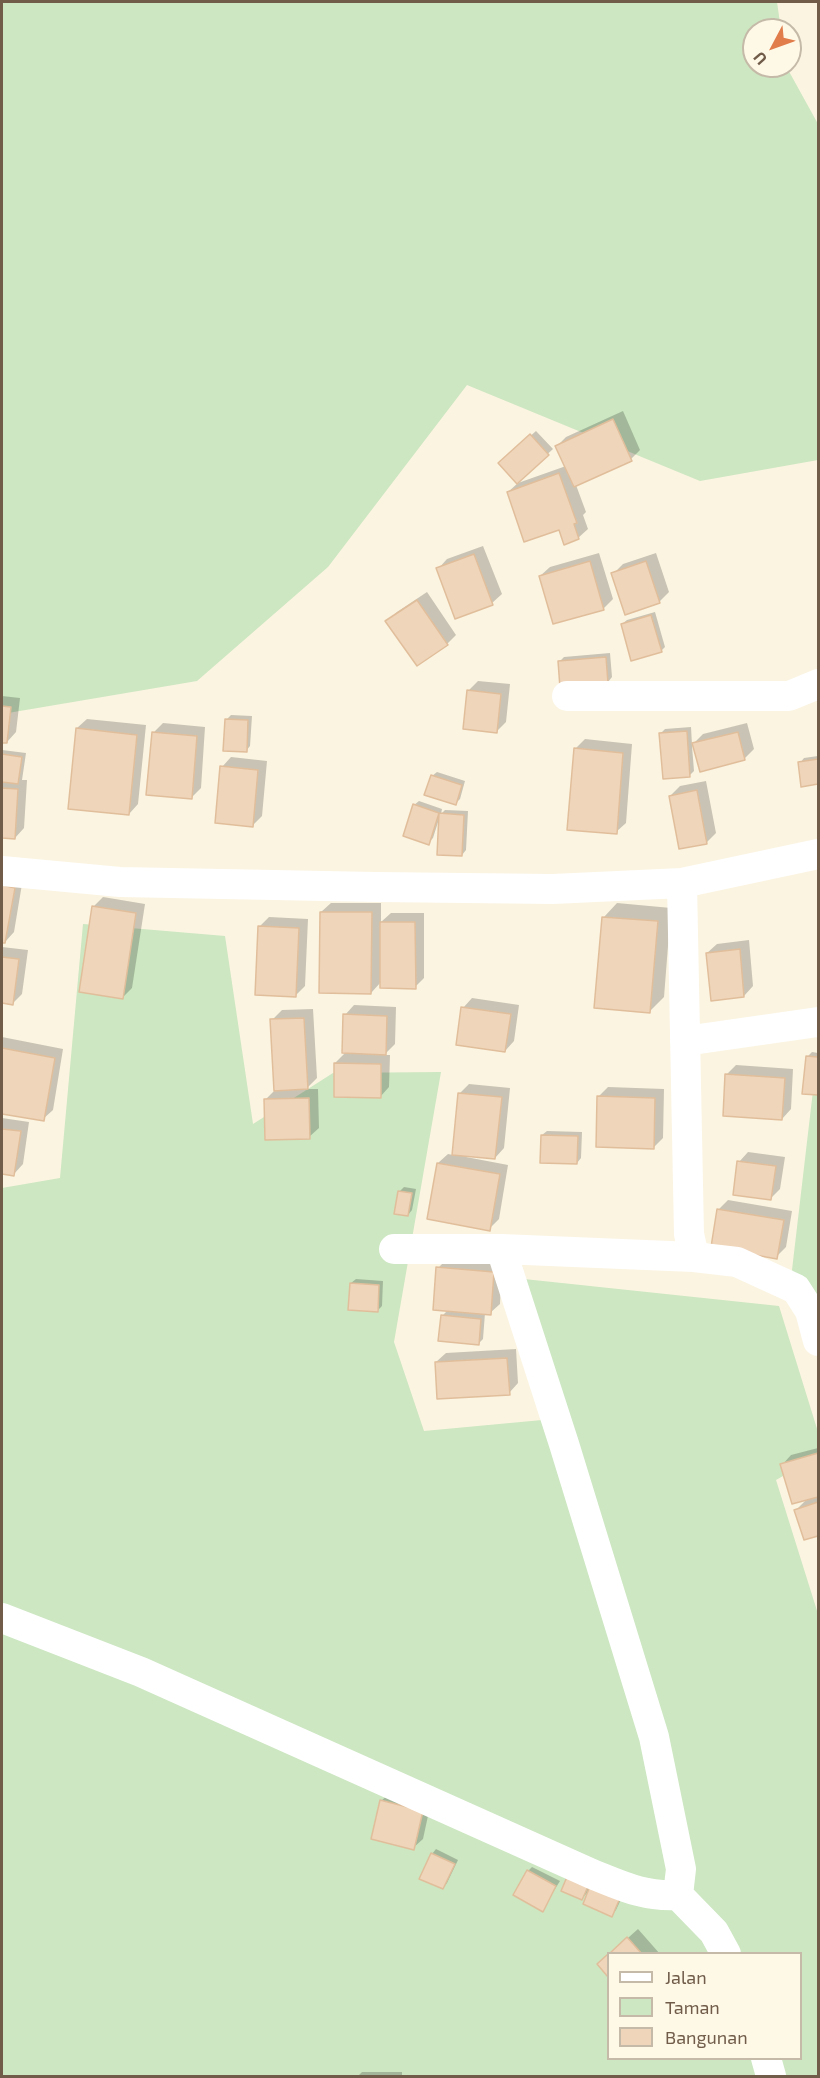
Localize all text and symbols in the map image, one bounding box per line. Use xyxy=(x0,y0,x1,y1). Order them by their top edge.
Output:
north arrow xyxy=(742,18,802,78)
text: U xyxy=(749,48,770,69)
legend xyxy=(607,1952,802,2060)
text: Jalan xyxy=(665,1966,707,1988)
text: Taman xyxy=(665,1996,720,2018)
text: Bangunan xyxy=(665,2026,748,2048)

